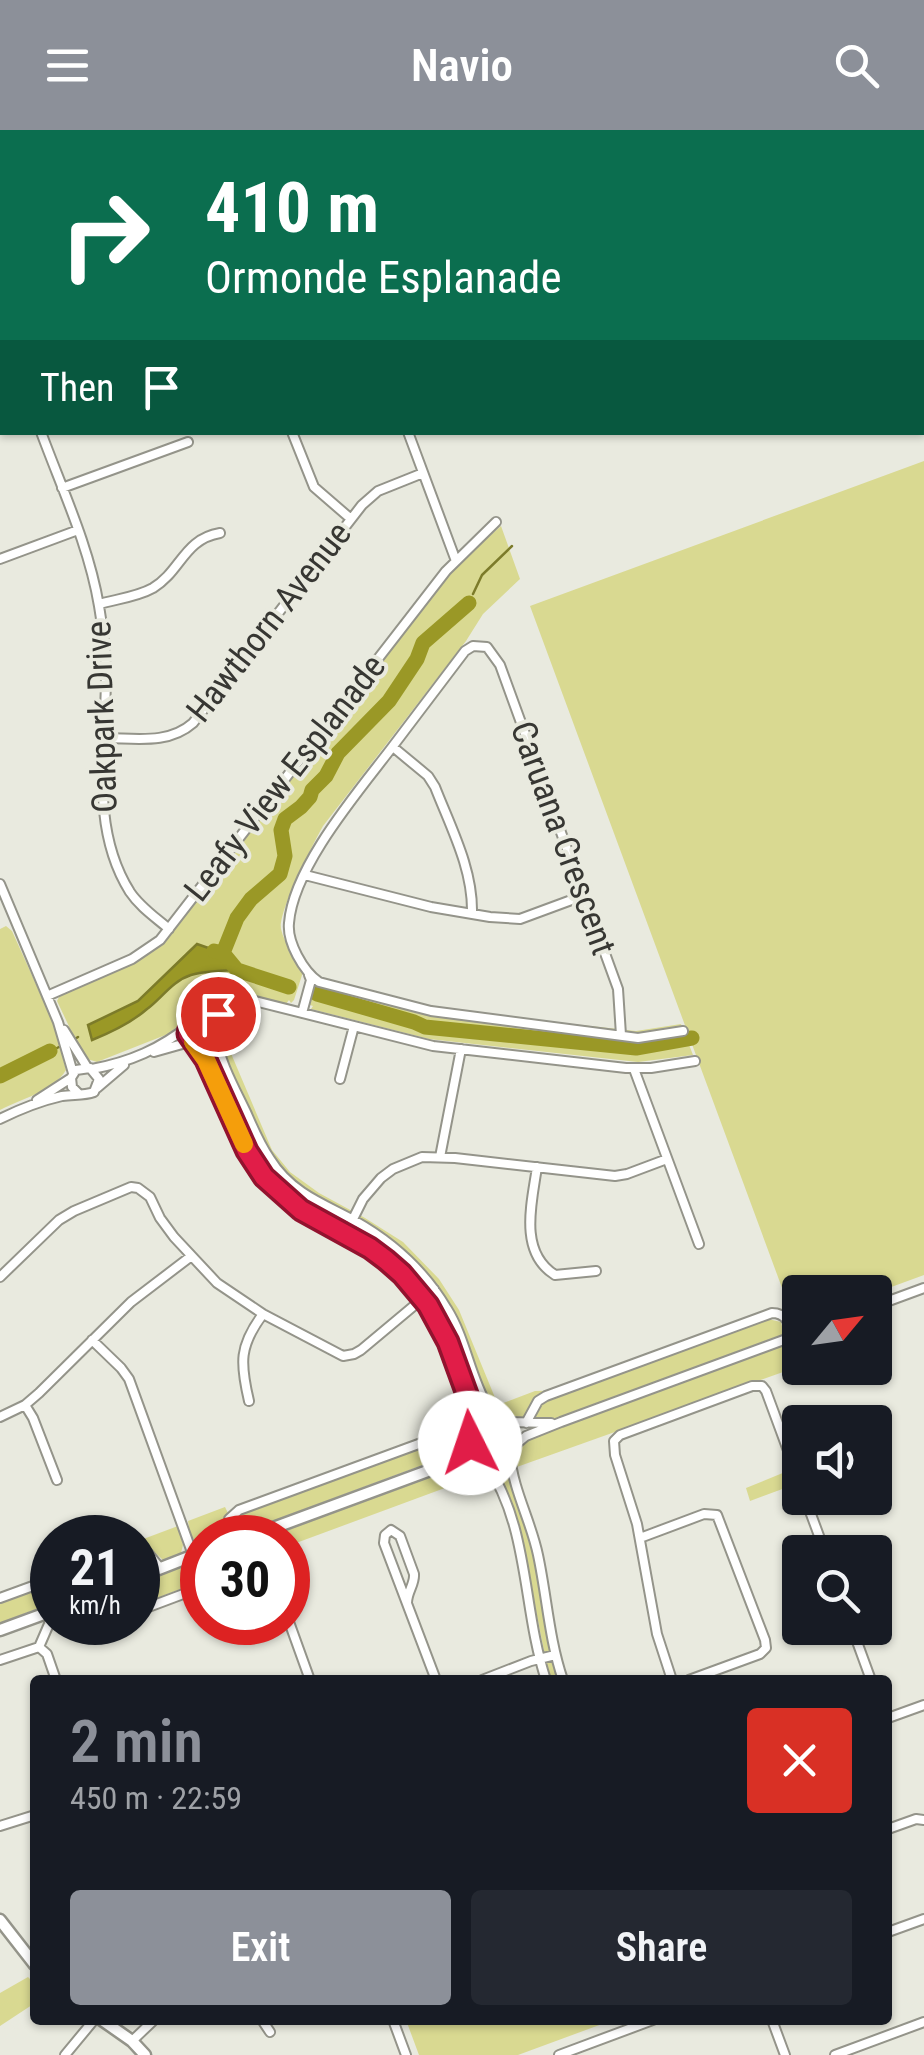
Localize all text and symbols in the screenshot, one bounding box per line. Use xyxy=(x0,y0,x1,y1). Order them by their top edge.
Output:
icon: menu xyxy=(40,38,95,93)
icon: search xyxy=(829,38,884,93)
text: Navio xyxy=(411,39,513,92)
text: 410 m xyxy=(205,167,379,249)
icon: right xyxy=(40,170,170,300)
text: Ormonde Esplanade xyxy=(205,251,562,304)
icon: arrive xyxy=(134,360,189,415)
text: Then xyxy=(40,366,114,410)
street label: Hawthorn Avenue xyxy=(178,514,360,730)
street label: Oakpark Drive xyxy=(78,620,126,814)
street label: Leafy View Esplanade xyxy=(176,647,394,909)
street label: Caruana Crescent xyxy=(502,716,624,960)
pin xyxy=(176,972,261,1057)
icon: arrive xyxy=(191,987,246,1042)
north arrow xyxy=(782,1275,892,1385)
map controls xyxy=(782,1275,892,1645)
position arrow xyxy=(418,1391,522,1495)
button: sound xyxy=(782,1405,892,1515)
speed limit sign: 30 xyxy=(180,1515,310,1645)
button: search xyxy=(782,1535,892,1645)
text: 21 xyxy=(70,1539,120,1597)
text: km/h xyxy=(69,1591,121,1620)
text: 2 min xyxy=(70,1706,203,1777)
button: close xyxy=(747,1708,852,1813)
text: 450 m · 22:59 xyxy=(70,1779,242,1817)
button: Exit xyxy=(70,1890,451,2005)
button: Share xyxy=(471,1890,852,2005)

